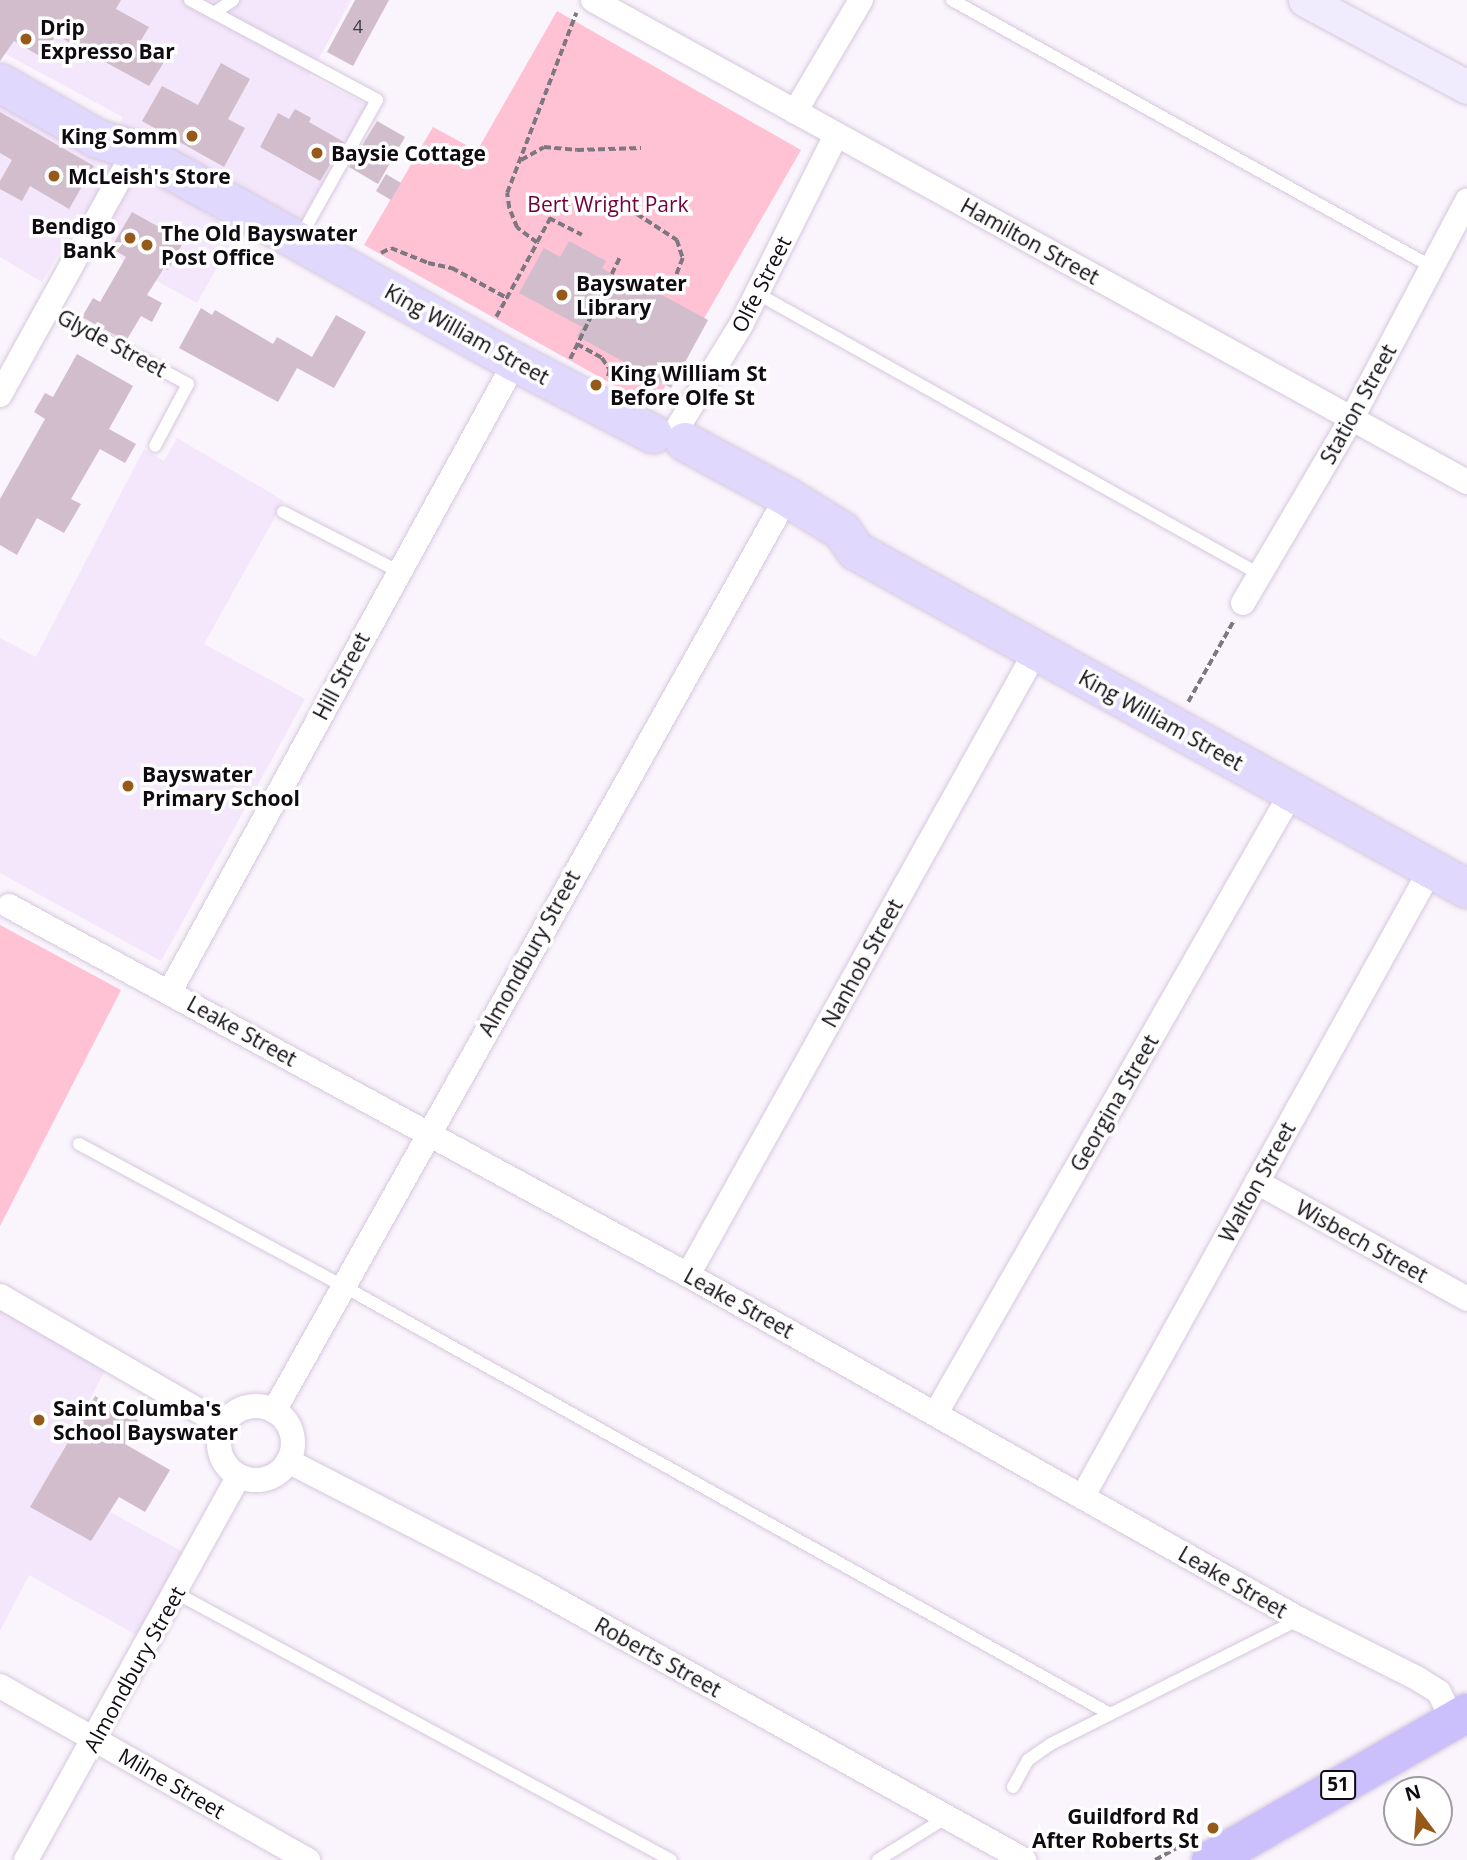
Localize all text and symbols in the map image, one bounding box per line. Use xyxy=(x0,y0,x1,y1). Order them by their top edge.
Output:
place label: Drip Expresso Bar xyxy=(40,14,175,64)
house number: 4 xyxy=(353,15,363,37)
marker: Drip Expresso Bar xyxy=(18,31,34,47)
place label: King Somm xyxy=(61,123,178,149)
marker: King Somm xyxy=(184,128,200,144)
place label: Baysie Cottage xyxy=(331,140,486,166)
marker: Baysie Cottage xyxy=(309,145,325,161)
place label: McLeish's Store xyxy=(68,163,231,189)
marker: McLeish's Store xyxy=(46,168,62,184)
park label: Bert Wright Park xyxy=(527,191,689,217)
street label: Hamilton Street xyxy=(956,193,1104,289)
place label: Bendigo Bank xyxy=(31,213,116,263)
place label: The Old Bayswater Post Office xyxy=(161,220,358,270)
marker: Bendigo Bank xyxy=(122,230,138,246)
street label: Olfe Street xyxy=(726,232,796,336)
marker: The Old Bayswater Post Office xyxy=(139,237,155,253)
place label: Bayswater Library xyxy=(576,270,687,320)
street label: King William Street xyxy=(381,278,553,390)
marker: Bayswater Library xyxy=(554,287,570,303)
street label: Glyde Street xyxy=(53,304,171,382)
street label: Station Street xyxy=(1315,340,1401,468)
place label: King William St Before Olfe St xyxy=(610,360,767,410)
marker: King William St Before Olfe St xyxy=(588,377,604,393)
street label: Hill Street xyxy=(307,628,375,724)
street label: King William Street xyxy=(1075,664,1247,776)
place label: Bayswater Primary School xyxy=(142,761,300,811)
marker: Bayswater Primary School xyxy=(120,778,136,794)
street label: Almondbury Street xyxy=(473,866,585,1040)
street label: Nanhob Street xyxy=(816,894,908,1032)
street label: Leake Street xyxy=(183,991,301,1071)
street label: Georgina Street xyxy=(1065,1030,1163,1176)
street label: Walton Street xyxy=(1214,1118,1300,1246)
street label: Wisbech Street xyxy=(1292,1194,1432,1288)
street label: Leake Street xyxy=(680,1263,798,1343)
place label: Saint Columba's School Bayswater xyxy=(53,1395,238,1445)
marker: Saint Columba's School Bayswater xyxy=(31,1412,47,1428)
street label: Leake Street xyxy=(1174,1541,1292,1623)
street label: Almondbury Street xyxy=(78,1582,190,1756)
street label: Roberts Street xyxy=(590,1612,726,1702)
street label: Milne Street xyxy=(114,1743,230,1823)
road number: 51 xyxy=(1319,1770,1357,1800)
north arrow xyxy=(1383,1776,1453,1846)
text: N xyxy=(1402,1778,1424,1807)
place label: Guildford Rd After Roberts St xyxy=(1032,1803,1199,1853)
marker: Guildford Rd After Roberts St xyxy=(1205,1820,1221,1836)

